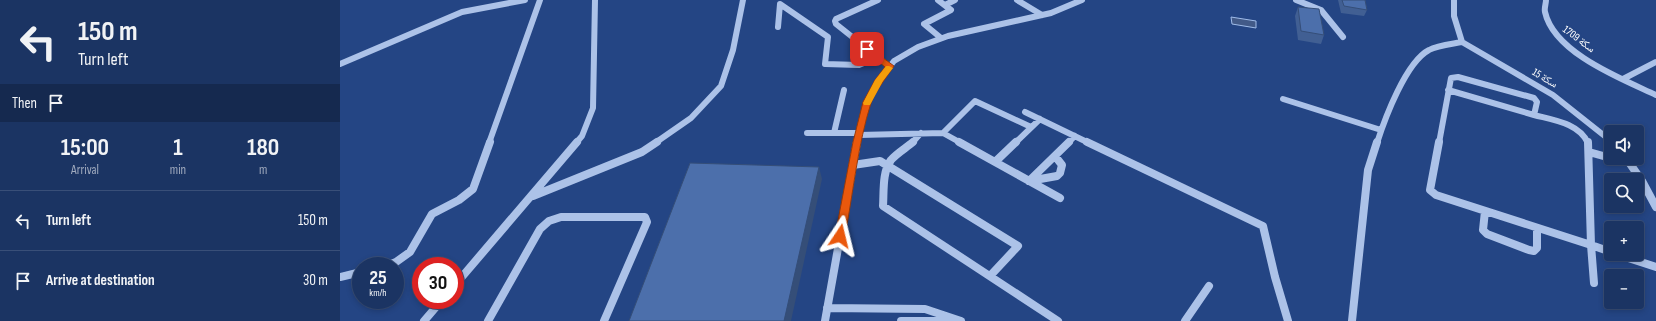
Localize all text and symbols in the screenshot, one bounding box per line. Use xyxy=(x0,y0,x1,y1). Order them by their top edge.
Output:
text: 150 m xyxy=(78,15,138,48)
icon: left xyxy=(12,16,64,68)
street label: سكة 1709 xyxy=(1560,23,1598,55)
pin xyxy=(850,32,884,66)
icon: arrive xyxy=(856,38,878,60)
text: Turn left xyxy=(78,49,129,70)
street label: سكة 15 xyxy=(1530,65,1560,91)
icon: arrive xyxy=(45,92,67,114)
text: Then xyxy=(12,94,37,113)
map controls xyxy=(1604,125,1644,309)
button: sound xyxy=(1604,125,1644,165)
text: 15:00 xyxy=(61,133,109,162)
text: 1 xyxy=(173,133,183,162)
text: 180 xyxy=(247,133,279,162)
text: Arrival xyxy=(71,162,99,178)
text: min xyxy=(170,162,186,178)
text: m xyxy=(259,162,267,178)
button: search xyxy=(1604,173,1644,213)
icon: left xyxy=(12,210,34,232)
text: Turn left xyxy=(46,211,91,230)
text: 150 m xyxy=(298,211,328,230)
position arrow xyxy=(819,215,861,257)
button: + xyxy=(1604,221,1644,261)
speed limit sign: 30 xyxy=(412,257,464,309)
text: 25 xyxy=(369,266,387,290)
button: − xyxy=(1604,269,1644,309)
icon: arrive xyxy=(12,270,34,292)
text: Arrive at destination xyxy=(46,271,155,290)
text: 30 m xyxy=(303,271,328,290)
text: km/h xyxy=(369,287,387,299)

